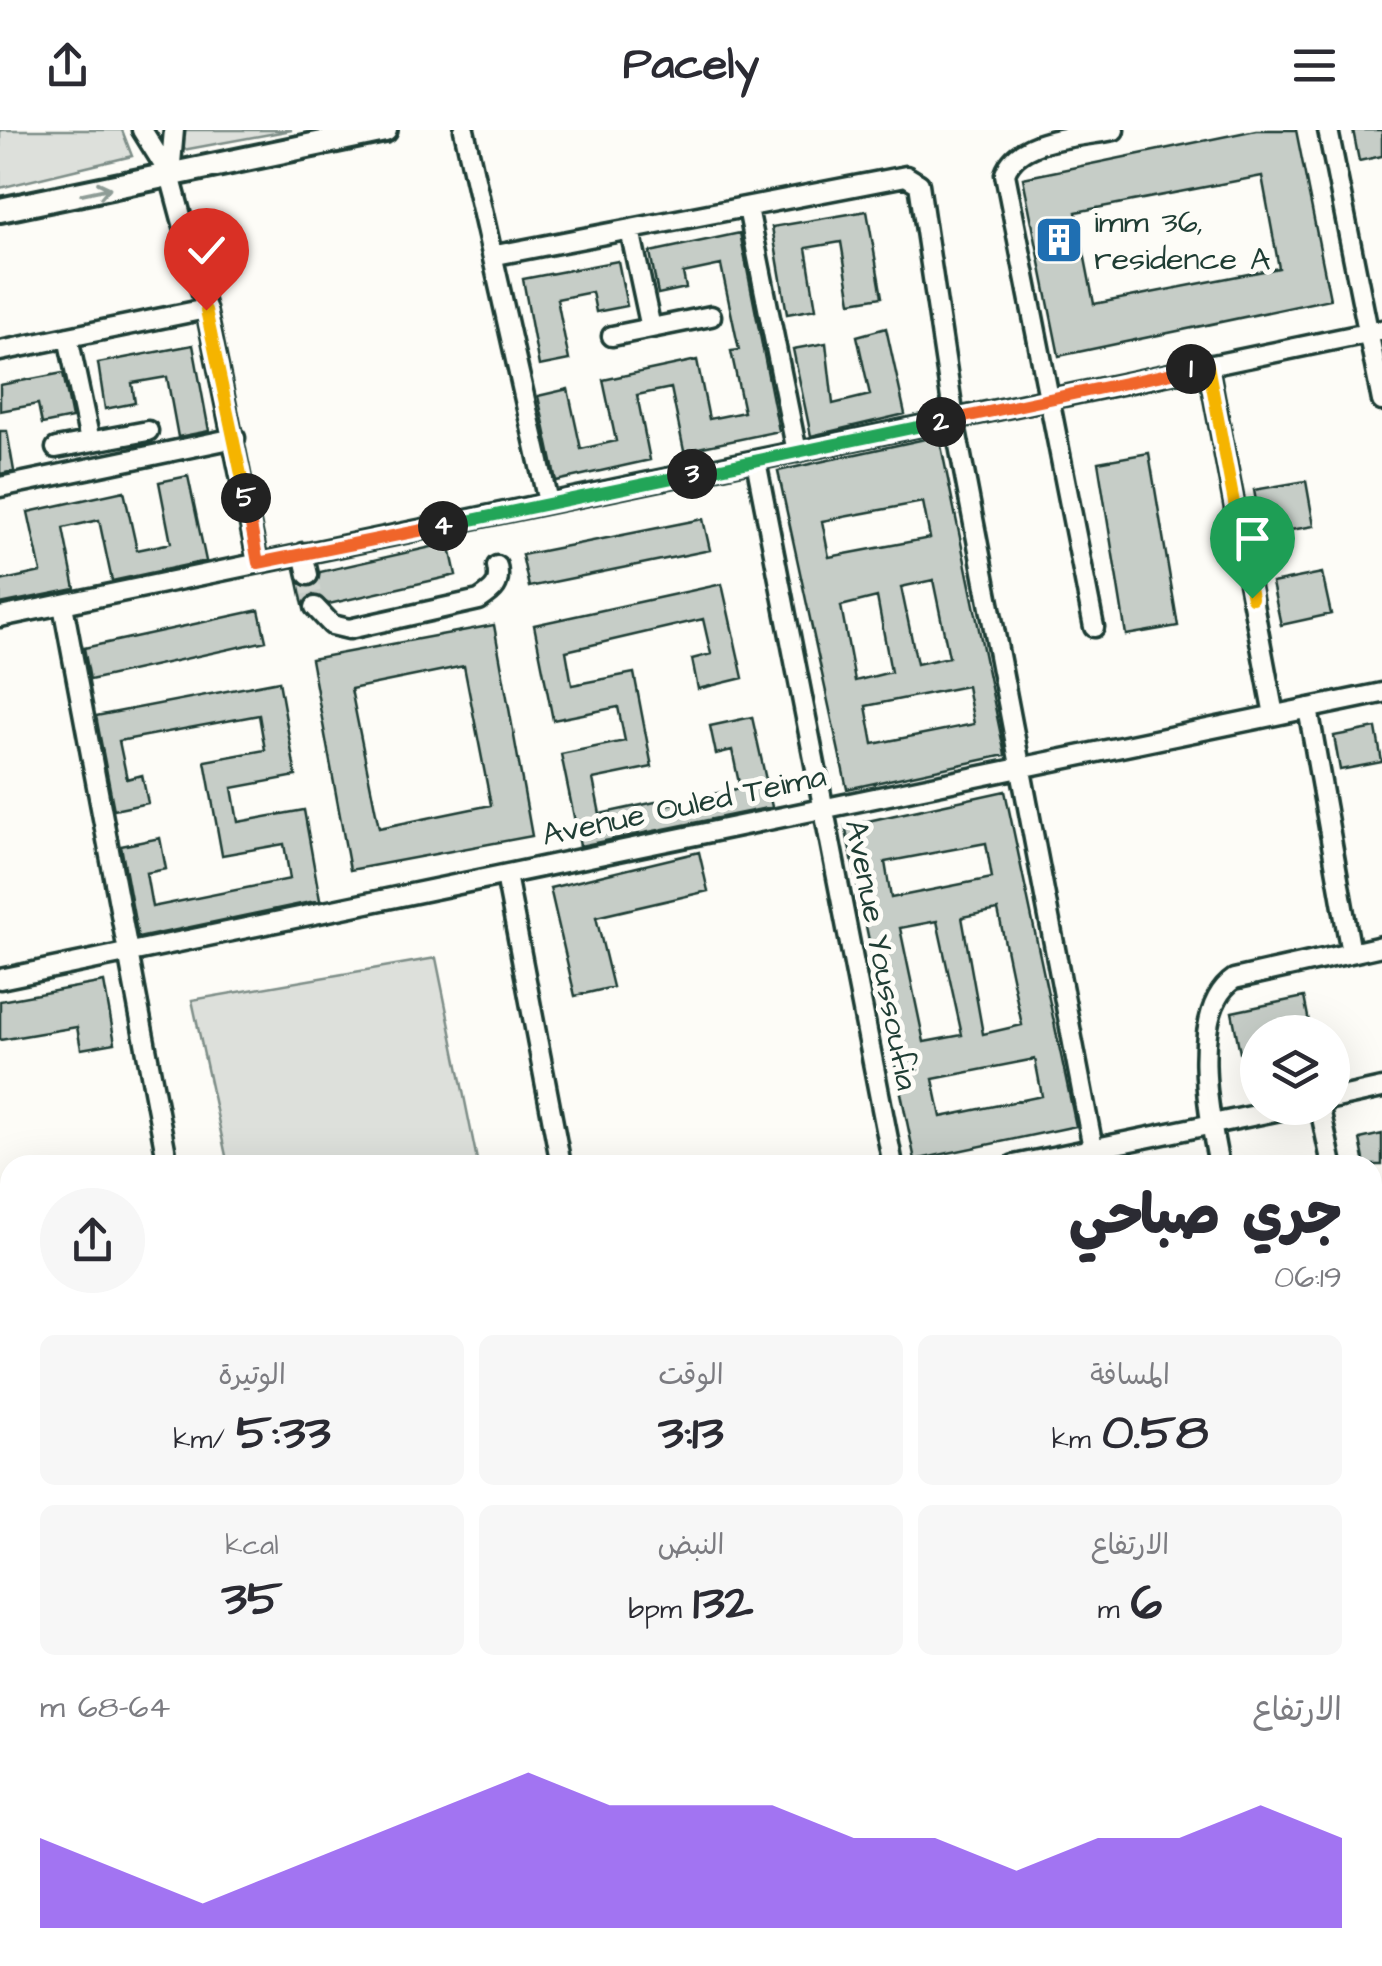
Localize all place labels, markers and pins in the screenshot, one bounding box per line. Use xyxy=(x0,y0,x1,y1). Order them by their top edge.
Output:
place label: imm 36, residence A xyxy=(1094,200,1270,282)
pin xyxy=(164,208,249,311)
building icon: imm 36, residence A xyxy=(1033,214,1085,266)
pin: 1 xyxy=(1166,344,1216,394)
pin: 2 xyxy=(916,397,966,447)
pin: 3 xyxy=(667,449,717,499)
pin: 5 xyxy=(221,473,271,523)
pin xyxy=(1210,496,1295,599)
pin: 4 xyxy=(418,501,468,551)

